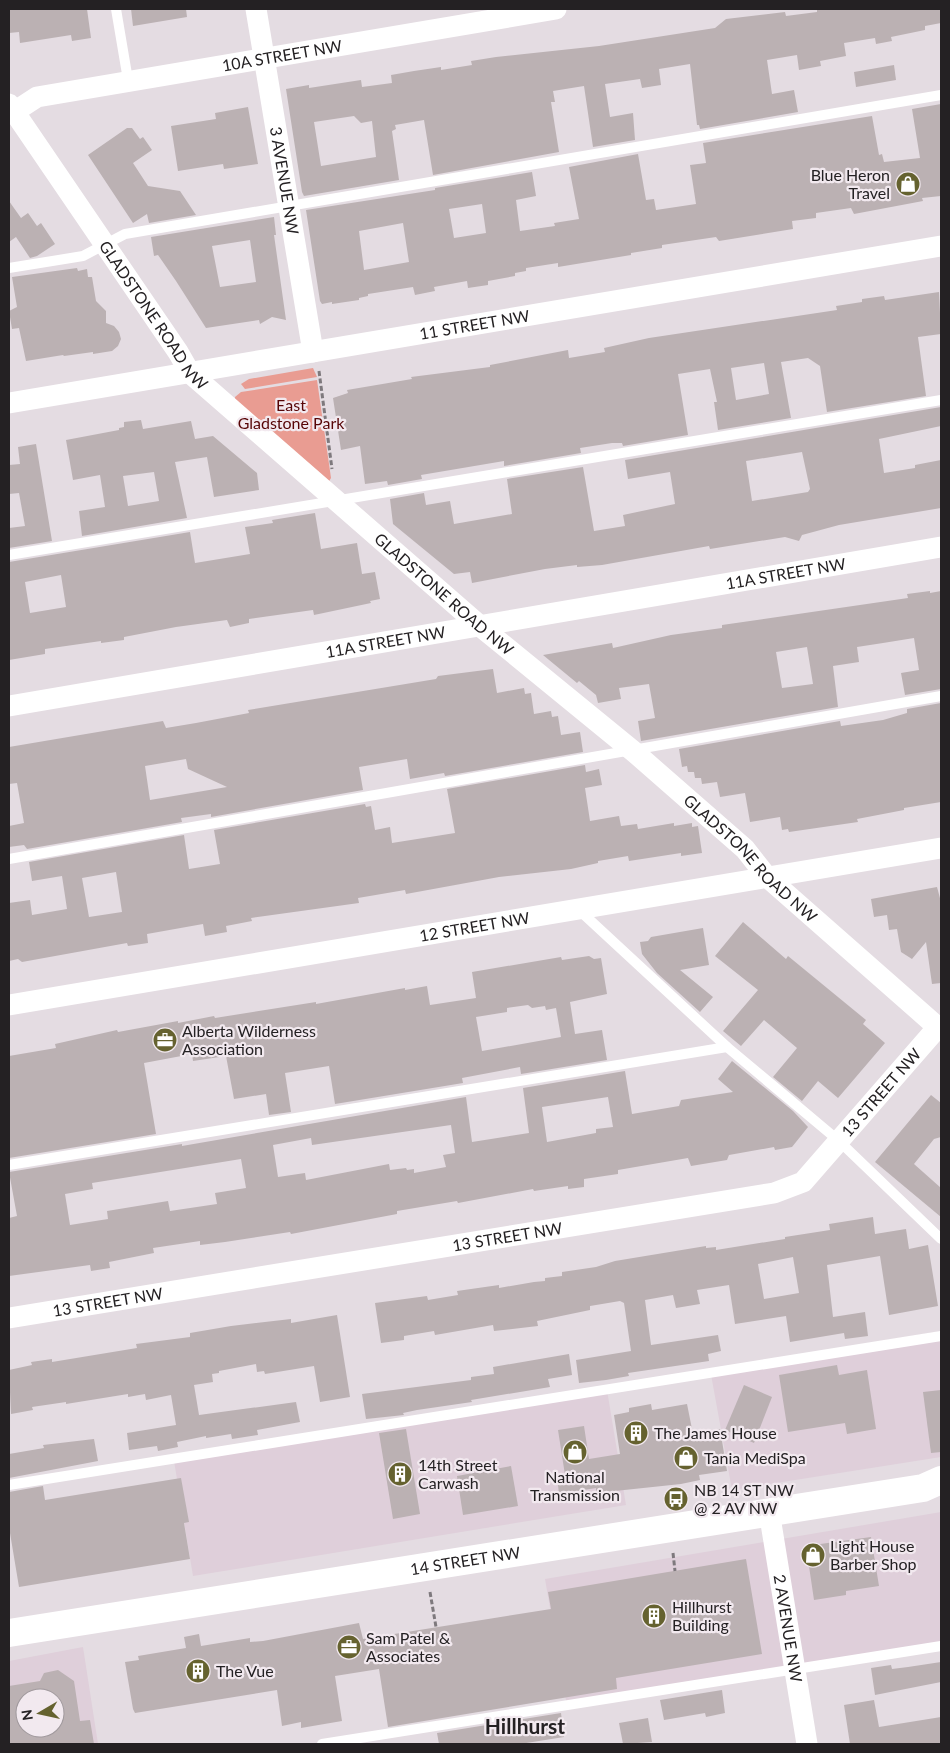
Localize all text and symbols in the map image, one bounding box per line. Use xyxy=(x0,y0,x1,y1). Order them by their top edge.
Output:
street label: 10A STREET NW xyxy=(220,35,344,74)
street label: 3 AVENUE NW xyxy=(267,125,303,236)
place label: Blue Heron Travel xyxy=(811,165,890,202)
shop icon: Blue Heron Travel xyxy=(895,171,921,197)
street label: GLADSTONE ROAD NW xyxy=(96,237,212,393)
street label: 11 STREET NW xyxy=(418,305,531,343)
park label: East Gladstone Park xyxy=(238,395,345,432)
street label: GLADSTONE ROAD NW xyxy=(371,529,518,659)
street label: 11A STREET NW xyxy=(724,553,848,593)
street label: 11A STREET NW xyxy=(324,622,447,661)
street label: GLADSTONE ROAD NW xyxy=(680,790,822,926)
street label: 12 STREET NW xyxy=(418,907,531,945)
place label: Alberta Wilderness Association xyxy=(182,1021,316,1058)
office icon: Alberta Wilderness Association xyxy=(152,1027,178,1053)
street label: 13 STREET NW xyxy=(837,1044,925,1140)
street label: 13 STREET NW xyxy=(451,1218,564,1254)
street label: 13 STREET NW xyxy=(51,1283,164,1320)
building icon: The James House xyxy=(623,1420,649,1446)
place label: The James House xyxy=(654,1423,777,1442)
shop icon: National Transmission xyxy=(562,1439,588,1465)
shop icon: Tania MediSpa xyxy=(673,1445,699,1471)
place label: Tania MediSpa xyxy=(704,1448,806,1467)
place label: 14th Street Carwash xyxy=(418,1455,498,1492)
building icon: 14th Street Carwash xyxy=(387,1461,413,1487)
place label: National Transmission xyxy=(530,1467,620,1504)
place label: NB 14 ST NW @ 2 AV NW xyxy=(694,1480,794,1517)
bus stop icon: NB 14 ST NW @ 2 AV NW xyxy=(663,1486,689,1512)
place label: Light House Barber Shop xyxy=(830,1536,917,1573)
street label: 14 STREET NW xyxy=(409,1542,522,1578)
shop icon: Light House Barber Shop xyxy=(800,1542,826,1568)
street label: 2 AVENUE NW xyxy=(770,1573,807,1684)
place label: Hillhurst Building xyxy=(672,1597,732,1634)
building icon: Hillhurst Building xyxy=(641,1603,667,1629)
place label: Sam Patel & Associates xyxy=(366,1628,451,1665)
office icon: Sam Patel & Associates xyxy=(336,1634,362,1660)
building icon: The Vue xyxy=(185,1658,211,1684)
place label: The Vue xyxy=(216,1661,274,1680)
north arrow xyxy=(15,1688,65,1738)
text: N xyxy=(17,1708,36,1722)
district label: Hillhurst xyxy=(485,1713,565,1738)

